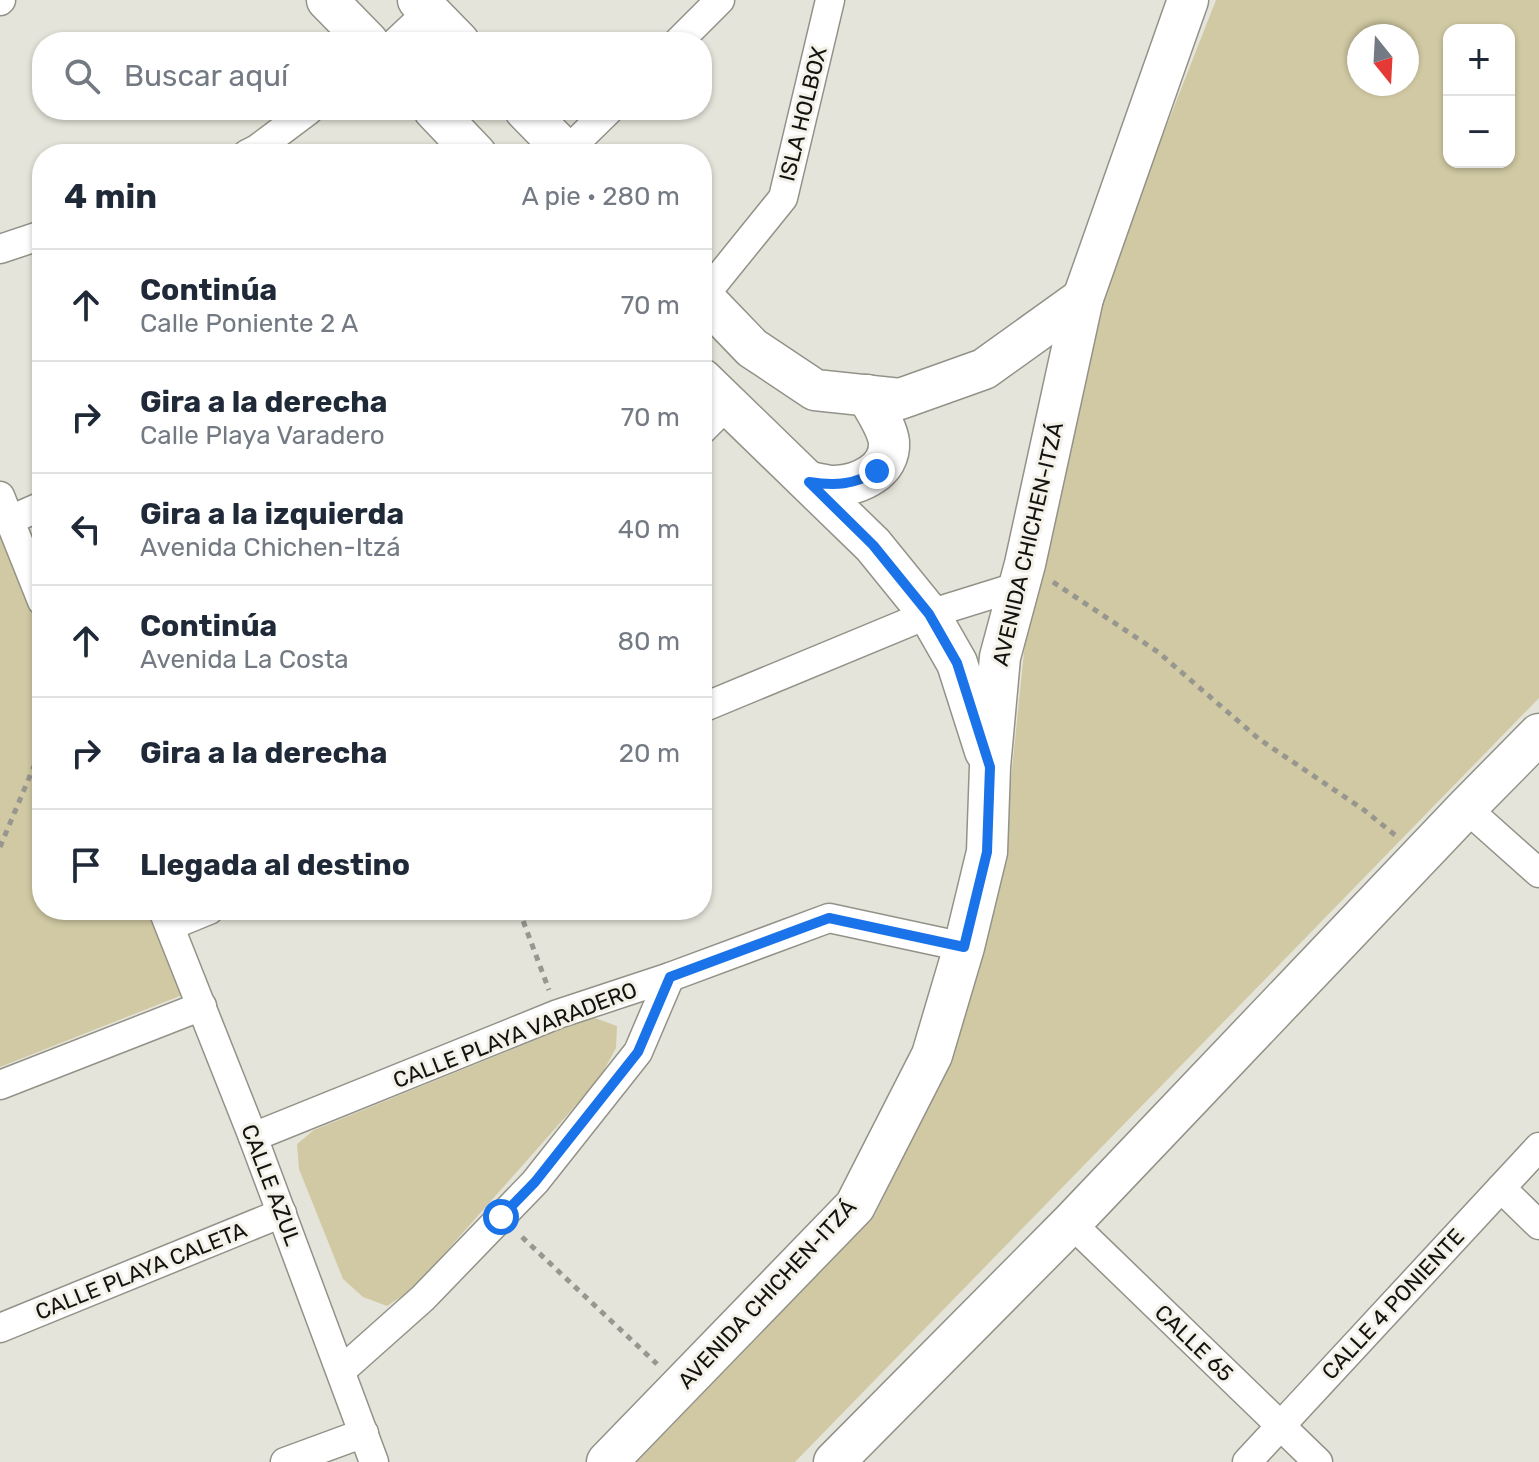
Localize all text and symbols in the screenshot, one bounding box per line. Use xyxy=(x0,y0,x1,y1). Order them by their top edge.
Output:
north arrow xyxy=(1347,24,1419,96)
map controls xyxy=(1443,24,1515,168)
button: + xyxy=(1443,24,1515,96)
search box xyxy=(32,32,712,120)
street label: ISLA HOLBOX xyxy=(773,44,833,184)
icon: search xyxy=(60,54,104,98)
text: Buscar aquí xyxy=(124,58,288,94)
button: − xyxy=(1443,96,1515,168)
text: 4 min xyxy=(64,176,157,217)
text: A pie · 280 m xyxy=(521,181,680,212)
text: Continúa xyxy=(140,272,277,308)
icon: ahead xyxy=(64,283,108,327)
text: 70 m xyxy=(621,290,680,321)
text: Calle Poniente 2 A xyxy=(140,308,358,339)
text: Gira a la derecha xyxy=(140,384,387,420)
icon: right xyxy=(64,395,108,439)
text: 70 m xyxy=(621,402,680,433)
street label: AVENIDA CHICHEN-ITZÁ xyxy=(987,419,1069,669)
text: Calle Playa Varadero xyxy=(140,420,385,451)
route end xyxy=(859,453,895,489)
text: Gira a la izquierda xyxy=(140,496,404,532)
icon: left xyxy=(64,507,108,551)
text: 40 m xyxy=(618,514,680,545)
text: Avenida Chichen-Itzá xyxy=(140,532,401,563)
text: Continúa xyxy=(140,608,277,644)
icon: ahead xyxy=(64,619,108,663)
text: 80 m xyxy=(617,626,680,657)
text: Avenida La Costa xyxy=(140,644,349,675)
icon: right xyxy=(64,731,108,775)
text: Gira a la derecha xyxy=(140,735,387,771)
text: 20 m xyxy=(619,738,680,769)
icon: arrive xyxy=(64,843,108,887)
text: Llegada al destino xyxy=(140,847,410,883)
street label: CALLE PLAYA VARADERO xyxy=(389,976,641,1094)
street label: CALLE AZUL xyxy=(235,1120,307,1250)
street label: AVENIDA CHICHEN-ITZÁ xyxy=(672,1193,862,1394)
route start xyxy=(483,1199,519,1235)
street label: CALLE PLAYA CALETA xyxy=(31,1216,251,1326)
street label: CALLE 4 PONIENTE xyxy=(1316,1223,1470,1385)
street label: CALLE 65 xyxy=(1149,1299,1239,1387)

